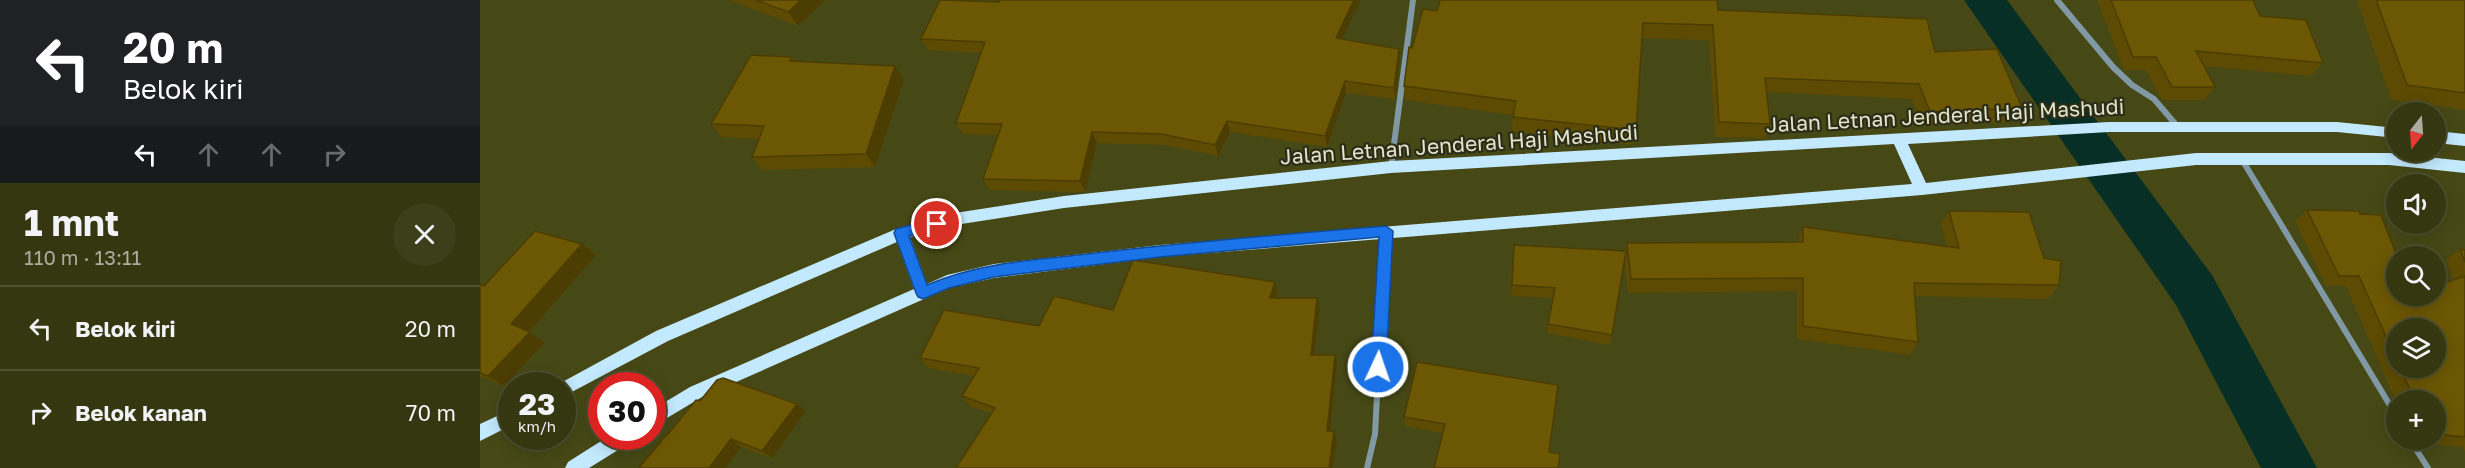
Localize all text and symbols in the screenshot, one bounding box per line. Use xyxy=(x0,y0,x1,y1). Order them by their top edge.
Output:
text: 20 m xyxy=(123,22,223,72)
icon: left xyxy=(24,24,102,102)
text: Belok kiri xyxy=(123,73,244,105)
street label: Jalan Letnan Jenderal Haji Mashudi xyxy=(1765,93,2125,137)
north arrow xyxy=(2386,102,2446,162)
map controls xyxy=(2386,102,2446,450)
street label: Jalan Letnan Jenderal Haji Mashudi xyxy=(1279,119,1639,169)
icon: left xyxy=(129,138,162,171)
icon: ahead xyxy=(192,138,225,171)
icon: ahead xyxy=(255,138,288,171)
icon: right xyxy=(318,138,351,171)
button: sound xyxy=(2386,174,2446,234)
pin xyxy=(911,198,962,249)
text: 1 mnt xyxy=(24,201,119,244)
button: close xyxy=(393,203,456,266)
icon: arrive xyxy=(920,207,953,240)
text: 110 m · 13:11 xyxy=(24,245,141,269)
button: search xyxy=(2386,246,2446,306)
icon: left xyxy=(24,312,57,345)
text: Belok kiri xyxy=(75,315,176,342)
text: 20 m xyxy=(405,315,456,342)
button: layers xyxy=(2386,318,2446,378)
position arrow xyxy=(1346,335,1410,399)
speed limit sign: 30 xyxy=(588,372,666,450)
text: 23 xyxy=(519,386,555,422)
button: + xyxy=(2386,390,2446,450)
icon: right xyxy=(24,396,57,429)
text: Belok kanan xyxy=(75,399,207,426)
text: 70 m xyxy=(406,399,456,426)
text: km/h xyxy=(518,417,556,435)

